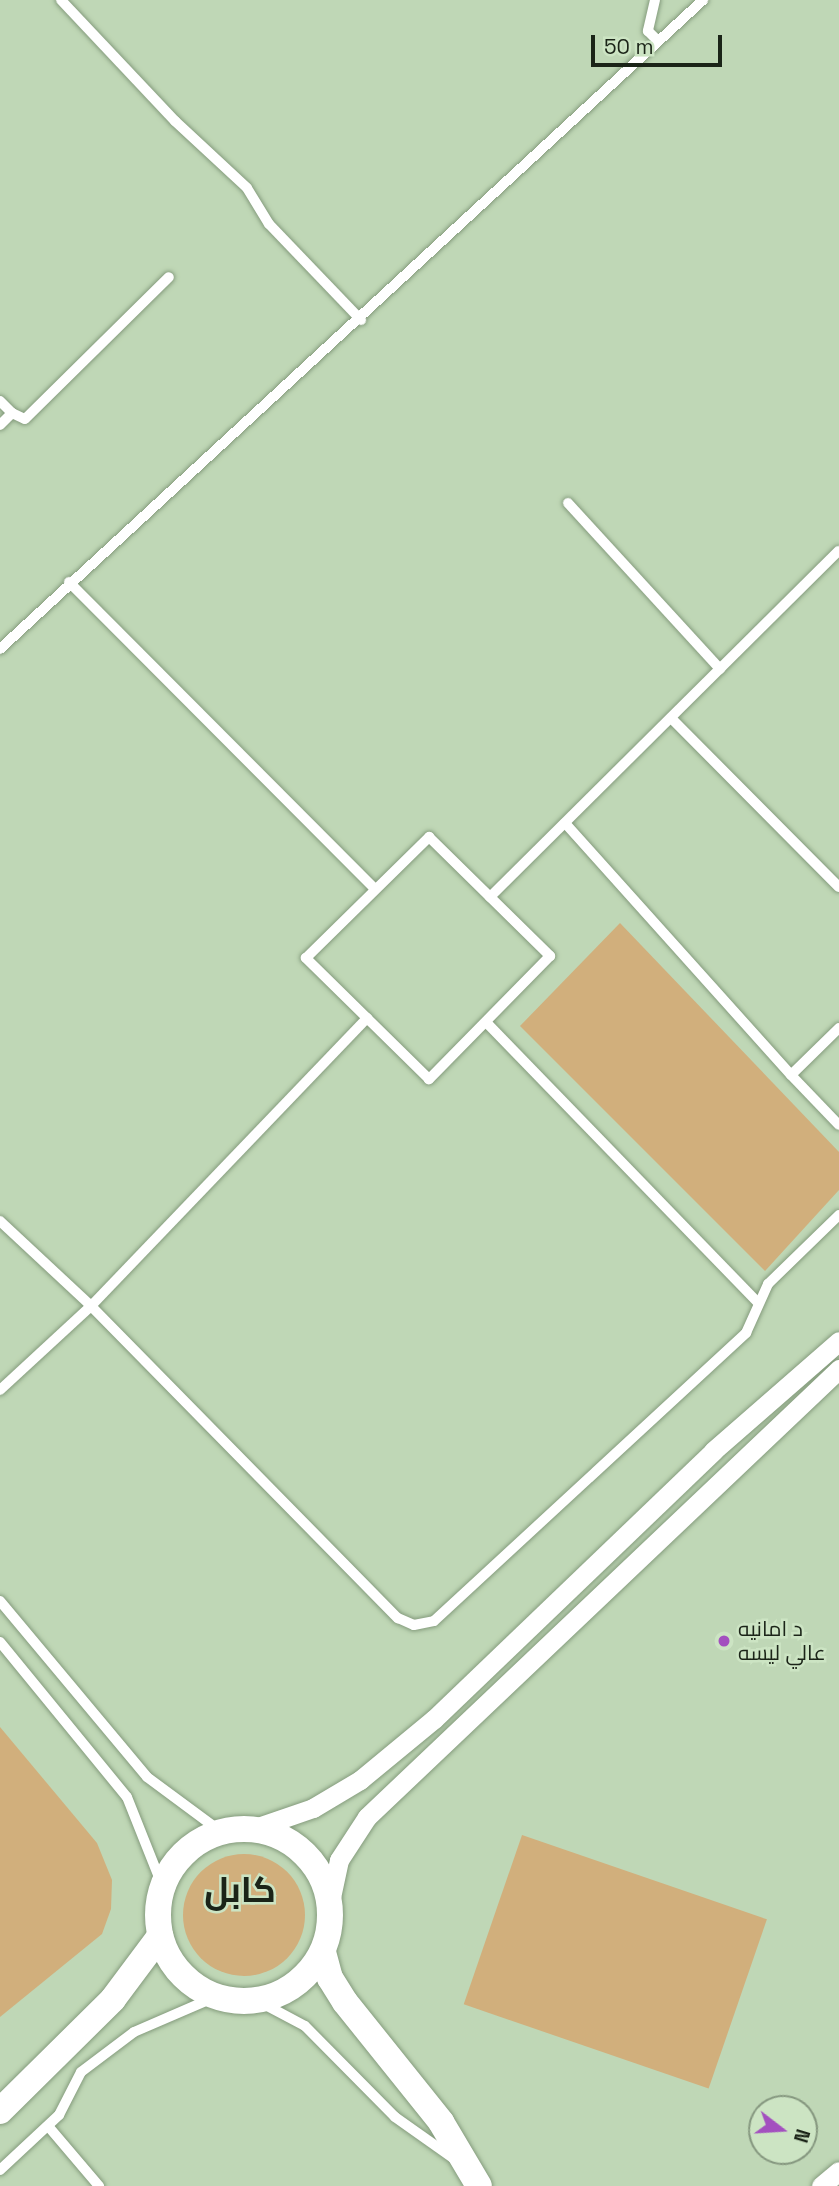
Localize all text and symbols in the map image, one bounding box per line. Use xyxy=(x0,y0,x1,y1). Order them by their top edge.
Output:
scale bar xyxy=(594,21,725,65)
text: 50 m xyxy=(604,33,654,60)
place label: د امانیه عالي لیسه xyxy=(738,1616,826,1666)
marker: د امانیه عالي لیسه xyxy=(716,1633,732,1649)
district label: کابل xyxy=(204,1869,276,1911)
north arrow xyxy=(748,2095,818,2165)
text: N xyxy=(788,2126,815,2145)

